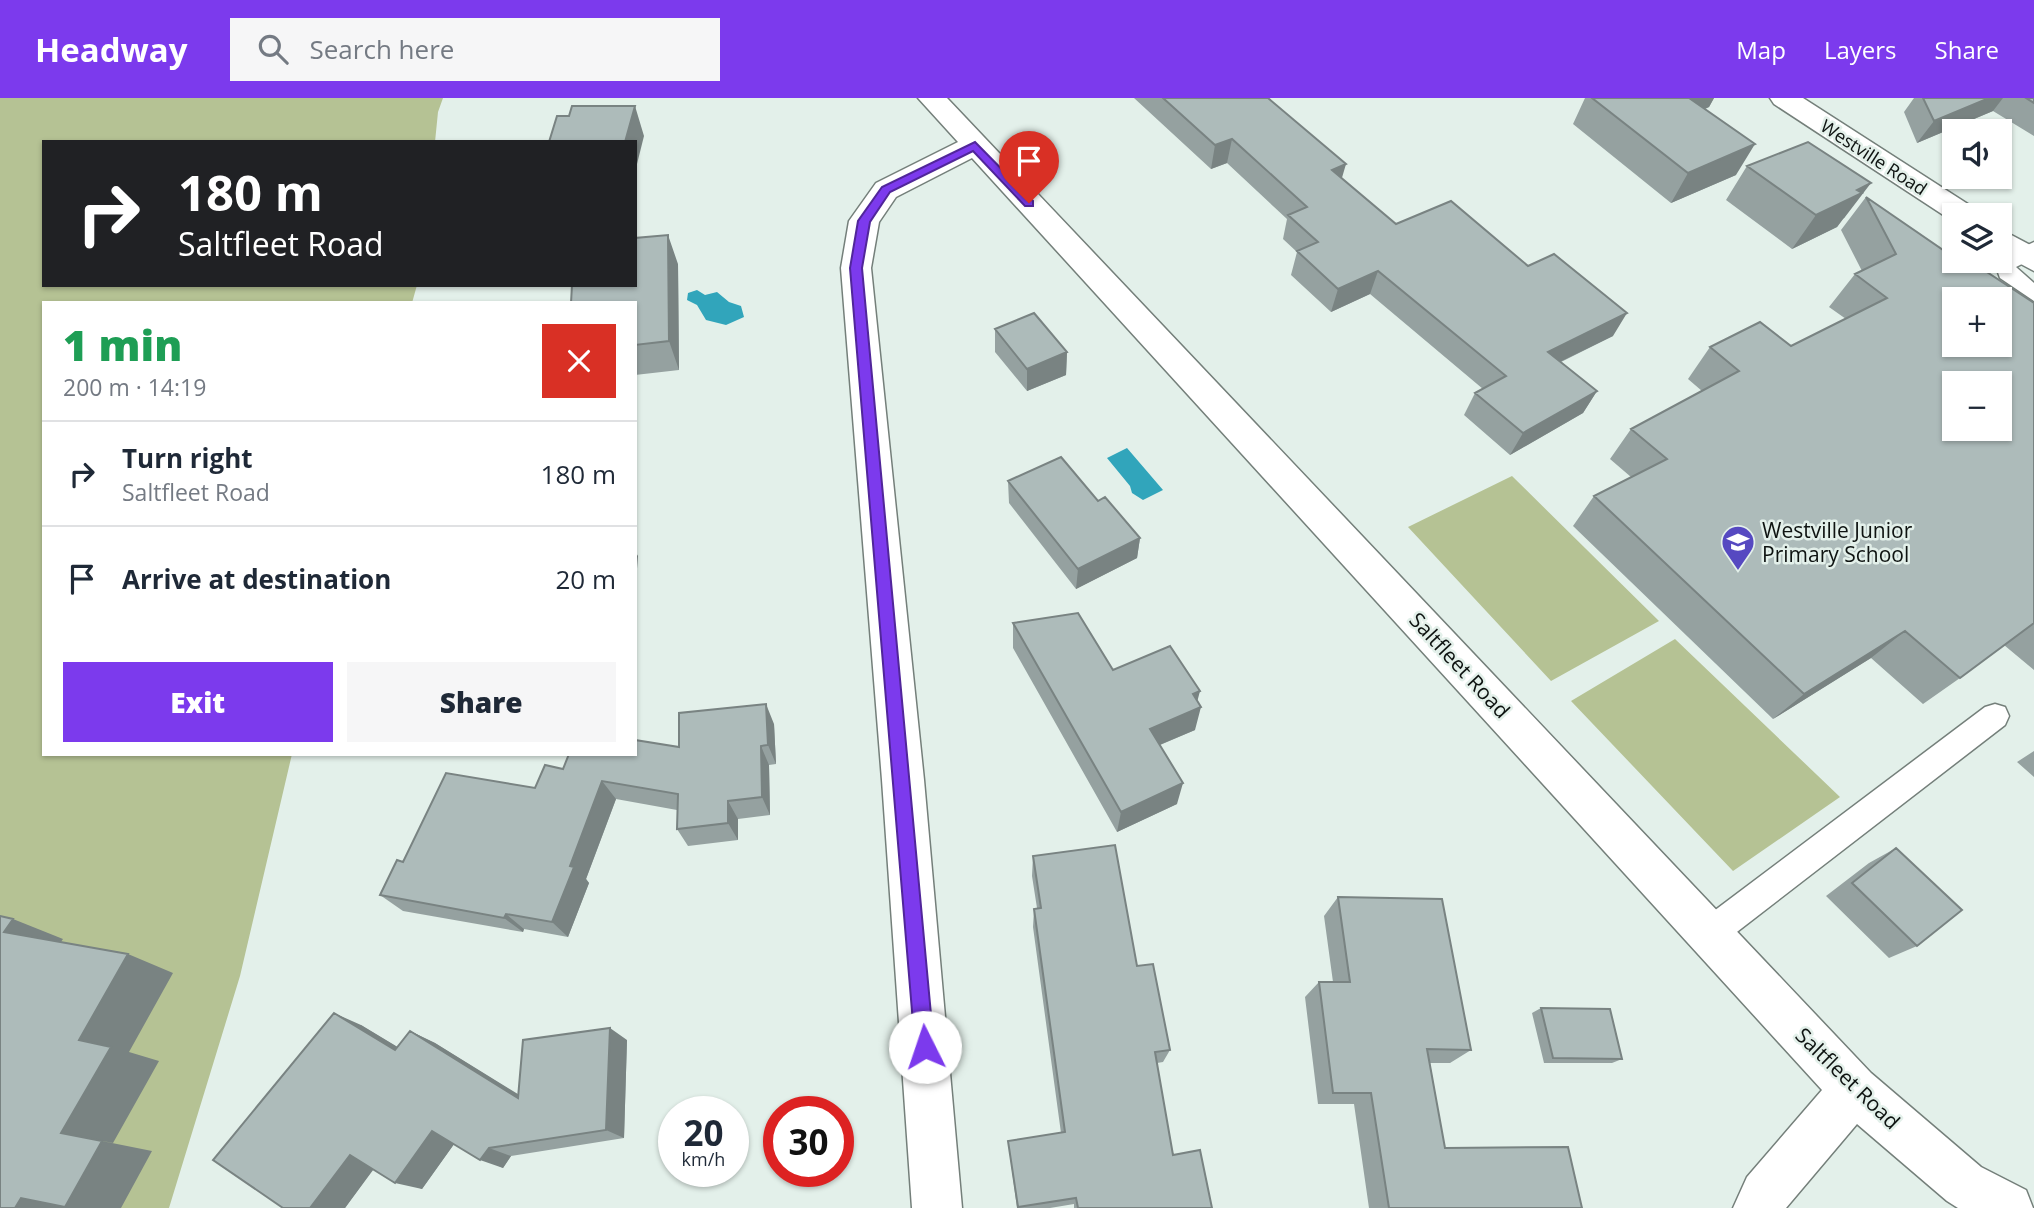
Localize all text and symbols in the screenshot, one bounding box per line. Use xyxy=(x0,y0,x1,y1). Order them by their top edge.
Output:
search box xyxy=(230,18,720,81)
text: Headway xyxy=(35,27,188,72)
icon: search xyxy=(254,30,292,68)
text: Search here xyxy=(310,31,454,67)
text: Map xyxy=(1736,33,1786,66)
text: Layers xyxy=(1824,33,1897,66)
text: Share xyxy=(1935,33,1999,66)
street label: Westville Road xyxy=(1816,114,1932,200)
map controls xyxy=(1942,119,2012,441)
button: sound xyxy=(1942,119,2012,189)
pin xyxy=(999,131,1059,203)
icon: arrive xyxy=(1010,142,1048,180)
text: 180 m xyxy=(178,159,323,225)
icon: right xyxy=(63,168,154,259)
button: layers xyxy=(1942,203,2012,273)
text: Saltfleet Road xyxy=(178,222,384,265)
button: + xyxy=(1942,287,2012,357)
text: 1 min xyxy=(63,316,182,373)
button: close xyxy=(542,324,616,398)
text: 200 m · 14:19 xyxy=(63,371,206,403)
button: − xyxy=(1942,371,2012,441)
text: Turn right xyxy=(122,440,253,476)
icon: right xyxy=(63,455,101,493)
text: 180 m xyxy=(541,456,616,492)
text: Saltfleet Road xyxy=(122,476,270,508)
place label: Westville Junior Primary School xyxy=(1762,516,1913,568)
school or university icon: Westville Junior Primary School xyxy=(1719,523,1757,572)
icon: arrive xyxy=(63,560,101,598)
text: Arrive at destination xyxy=(122,561,391,597)
text: 20 m xyxy=(555,561,616,597)
street label: Saltfleet Road xyxy=(1404,606,1516,724)
button: Exit xyxy=(63,662,333,742)
button: Share xyxy=(347,662,616,742)
position arrow xyxy=(888,1010,962,1084)
street label: Saltfleet Road xyxy=(1790,1021,1906,1135)
speed limit sign: 30 xyxy=(763,1096,854,1187)
text: 20 xyxy=(683,1109,724,1156)
text: km/h xyxy=(682,1147,725,1171)

